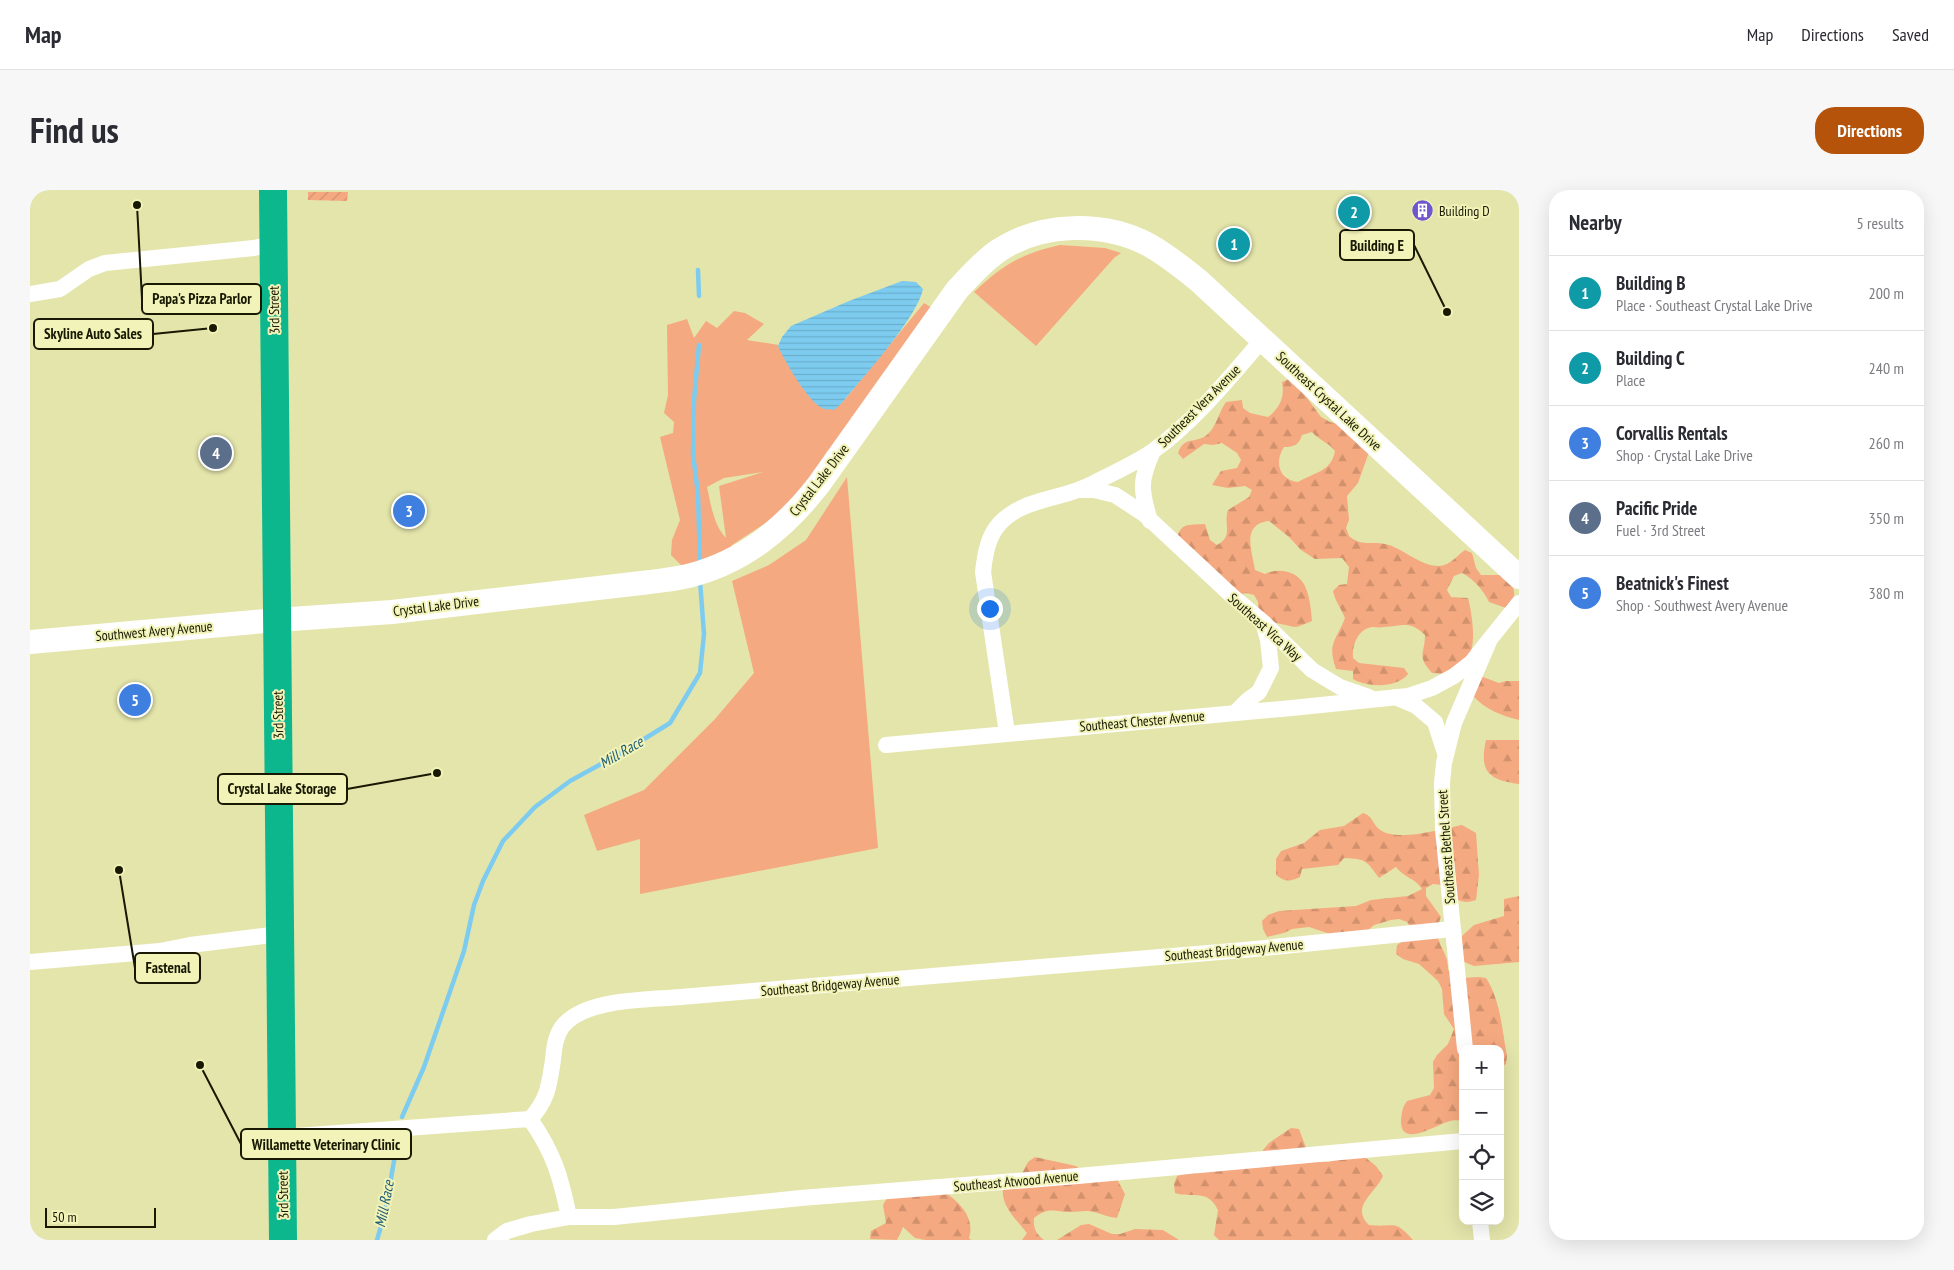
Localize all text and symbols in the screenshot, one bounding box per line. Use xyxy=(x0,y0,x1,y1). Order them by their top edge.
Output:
text: Map xyxy=(25,19,62,50)
text: Map xyxy=(1747,23,1773,46)
text: Directions xyxy=(1801,23,1864,46)
text: Saved xyxy=(1892,23,1929,46)
text: Find us xyxy=(30,107,119,153)
button: Directions xyxy=(1815,107,1924,154)
pin: 2 xyxy=(1338,193,1370,231)
building icon: Building D xyxy=(1411,199,1435,223)
place label: Building D xyxy=(1439,202,1490,220)
text: Nearby xyxy=(1569,209,1622,236)
text: 5 results xyxy=(1857,213,1904,233)
pin: 1 xyxy=(1218,225,1250,263)
callout: Building E xyxy=(1340,230,1414,260)
text: Building E xyxy=(1350,236,1404,255)
text: Building B xyxy=(1616,271,1686,295)
text: 1 xyxy=(1581,283,1589,303)
text: 200 m xyxy=(1869,283,1904,303)
callout: Papa's Pizza Parlor xyxy=(142,284,261,314)
street label: 3rd Street xyxy=(265,286,283,334)
text: Papa's Pizza Parlor xyxy=(152,289,252,308)
text: Place · Southeast Crystal Lake Drive xyxy=(1616,295,1813,315)
callout: Skyline Auto Sales xyxy=(34,319,153,349)
text: Skyline Auto Sales xyxy=(44,324,142,343)
text: Building C xyxy=(1616,346,1685,370)
street label: Southeast Crystal Lake Drive xyxy=(1273,348,1386,455)
text: 2 xyxy=(1581,358,1589,378)
text: 240 m xyxy=(1869,358,1904,378)
street label: Southeast Vera Avenue xyxy=(1154,361,1244,451)
text: Place xyxy=(1616,370,1645,390)
text: Corvallis Rentals xyxy=(1616,421,1728,445)
text: 3 xyxy=(1581,433,1589,453)
text: 260 m xyxy=(1869,433,1904,453)
pin: 4 xyxy=(200,434,232,472)
street label: Crystal Lake Drive xyxy=(785,440,853,520)
text: Shop · Crystal Lake Drive xyxy=(1616,445,1753,465)
pin: 3 xyxy=(393,492,425,530)
text: Pacific Pride xyxy=(1616,496,1697,520)
text: 4 xyxy=(1581,508,1589,528)
text: 350 m xyxy=(1869,508,1904,528)
text: Fuel · 3rd Street xyxy=(1616,520,1705,540)
text: Beatnick's Finest xyxy=(1616,571,1729,595)
text: 5 xyxy=(1581,583,1589,603)
text: 380 m xyxy=(1869,583,1904,603)
street label: Southeast Vica Way xyxy=(1224,589,1306,665)
street label: Crystal Lake Drive xyxy=(392,592,480,620)
text: Shop · Southwest Avery Avenue xyxy=(1616,595,1788,615)
your location xyxy=(977,596,1003,622)
street label: Southwest Avery Avenue xyxy=(95,617,213,645)
pin: 5 xyxy=(119,681,151,719)
street label: 3rd Street xyxy=(269,691,287,739)
street label: Southeast Chester Avenue xyxy=(1079,707,1206,735)
water label: Mill Race xyxy=(596,732,647,772)
callout: Crystal Lake Storage xyxy=(218,774,347,804)
text: Crystal Lake Storage xyxy=(227,779,337,798)
street label: Southeast Bethel Street xyxy=(1433,789,1459,905)
street label: Southeast Bridgeway Avenue xyxy=(1164,935,1304,965)
callout: Fastenal xyxy=(135,953,200,983)
text: Fastenal xyxy=(145,958,191,977)
street label: Southeast Bridgeway Avenue xyxy=(760,970,900,1000)
map controls xyxy=(1459,1045,1504,1225)
button: + xyxy=(1459,1045,1504,1090)
button: − xyxy=(1459,1090,1504,1135)
callout: Willamette Veterinary Clinic xyxy=(241,1129,411,1159)
text: Willamette Veterinary Clinic xyxy=(251,1135,401,1154)
button: locate xyxy=(1459,1135,1504,1180)
street label: Southeast Atwood Avenue xyxy=(953,1167,1079,1195)
street label: 3rd Street xyxy=(274,1171,292,1219)
water label: Mill Race xyxy=(370,1178,398,1229)
button: layers xyxy=(1459,1180,1504,1225)
scale bar xyxy=(45,1205,156,1228)
text: 50 m xyxy=(52,1208,77,1226)

